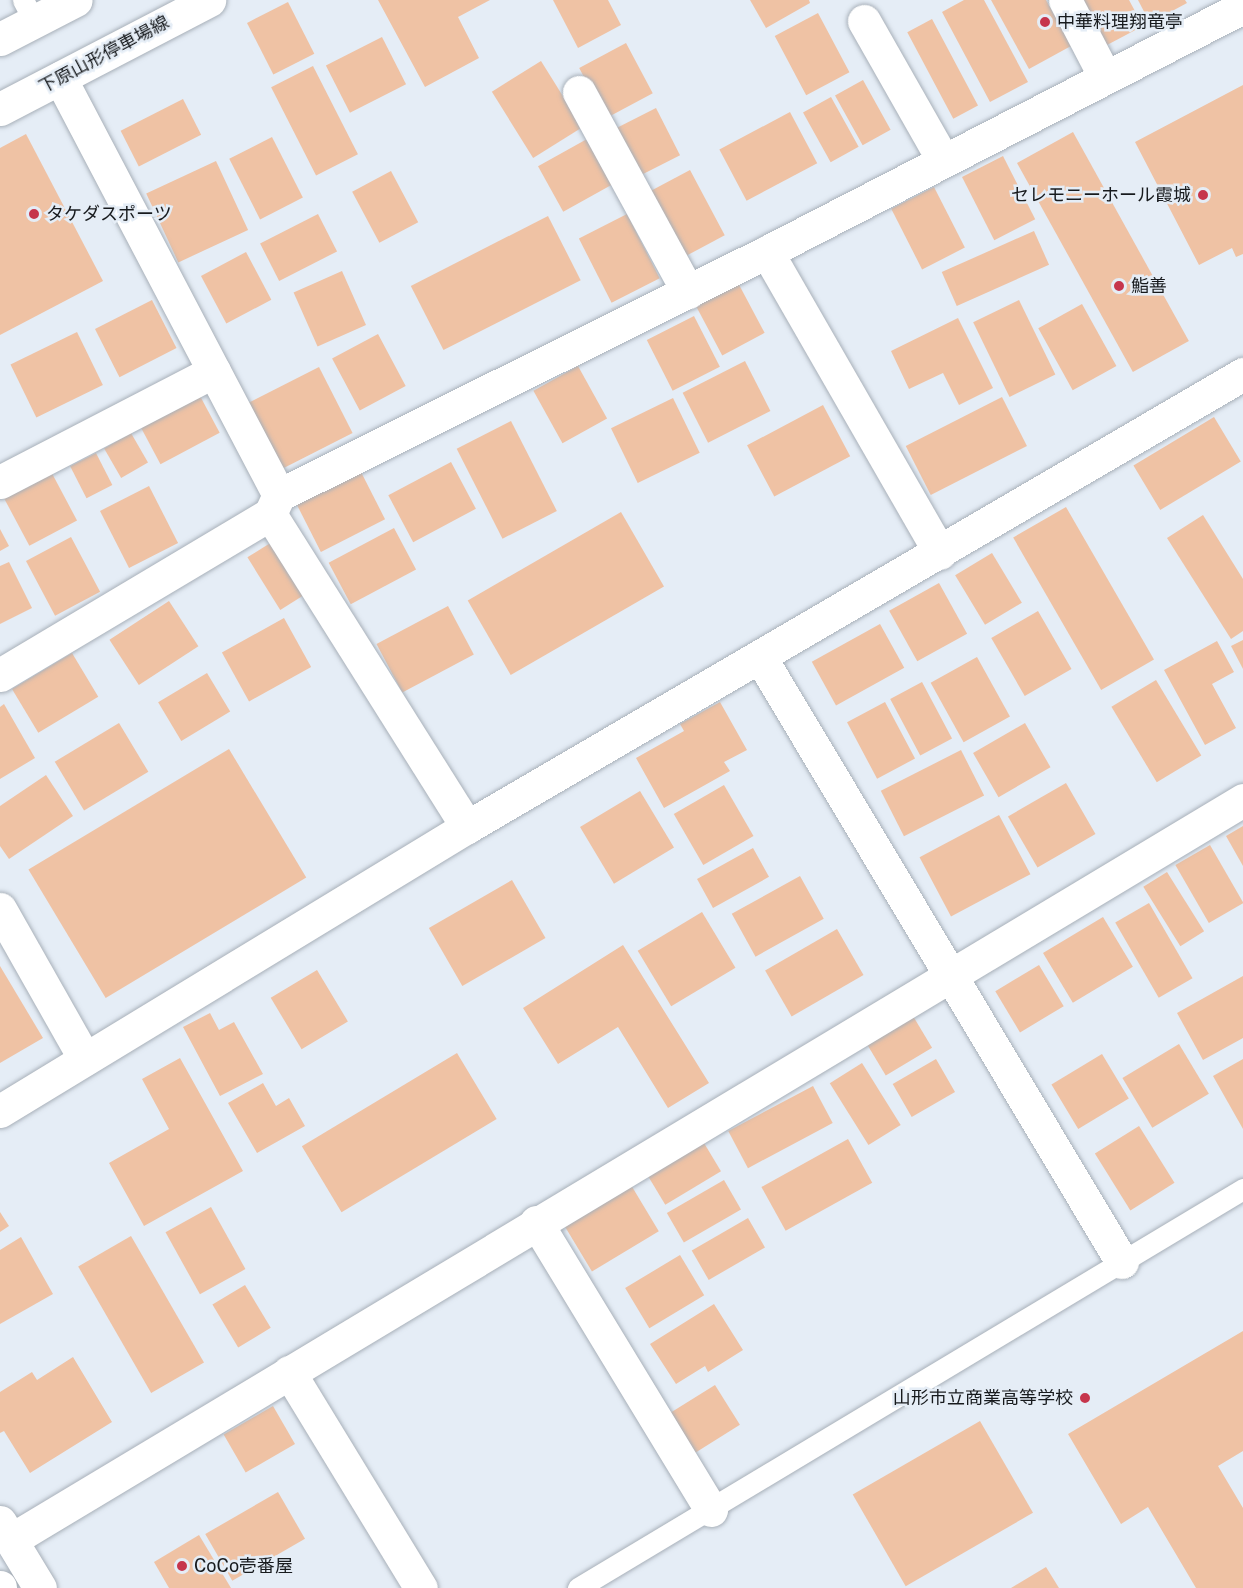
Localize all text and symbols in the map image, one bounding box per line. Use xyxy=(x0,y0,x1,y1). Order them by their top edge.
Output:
place label: 中華料理翔竜亭 xyxy=(1057,11,1183,33)
street label: 下原山形停車場線 xyxy=(35,12,173,98)
marker: 中華料理翔竜亭 xyxy=(1038,15,1052,29)
place label: セレモニーホール霞城 xyxy=(1011,184,1191,206)
marker: セレモニーホール霞城 xyxy=(1196,188,1210,202)
place label: タケダスポーツ xyxy=(46,203,172,225)
marker: タケダスポーツ xyxy=(27,207,41,221)
place label: 鮨善 xyxy=(1131,275,1167,297)
marker: 鮨善 xyxy=(1112,279,1126,293)
place label: 山形市立商業高等学校 xyxy=(893,1387,1073,1409)
marker: 山形市立商業高等学校 xyxy=(1078,1391,1092,1405)
place label: CoCo壱番屋 xyxy=(194,1555,293,1577)
marker: CoCo壱番屋 xyxy=(175,1559,189,1573)

